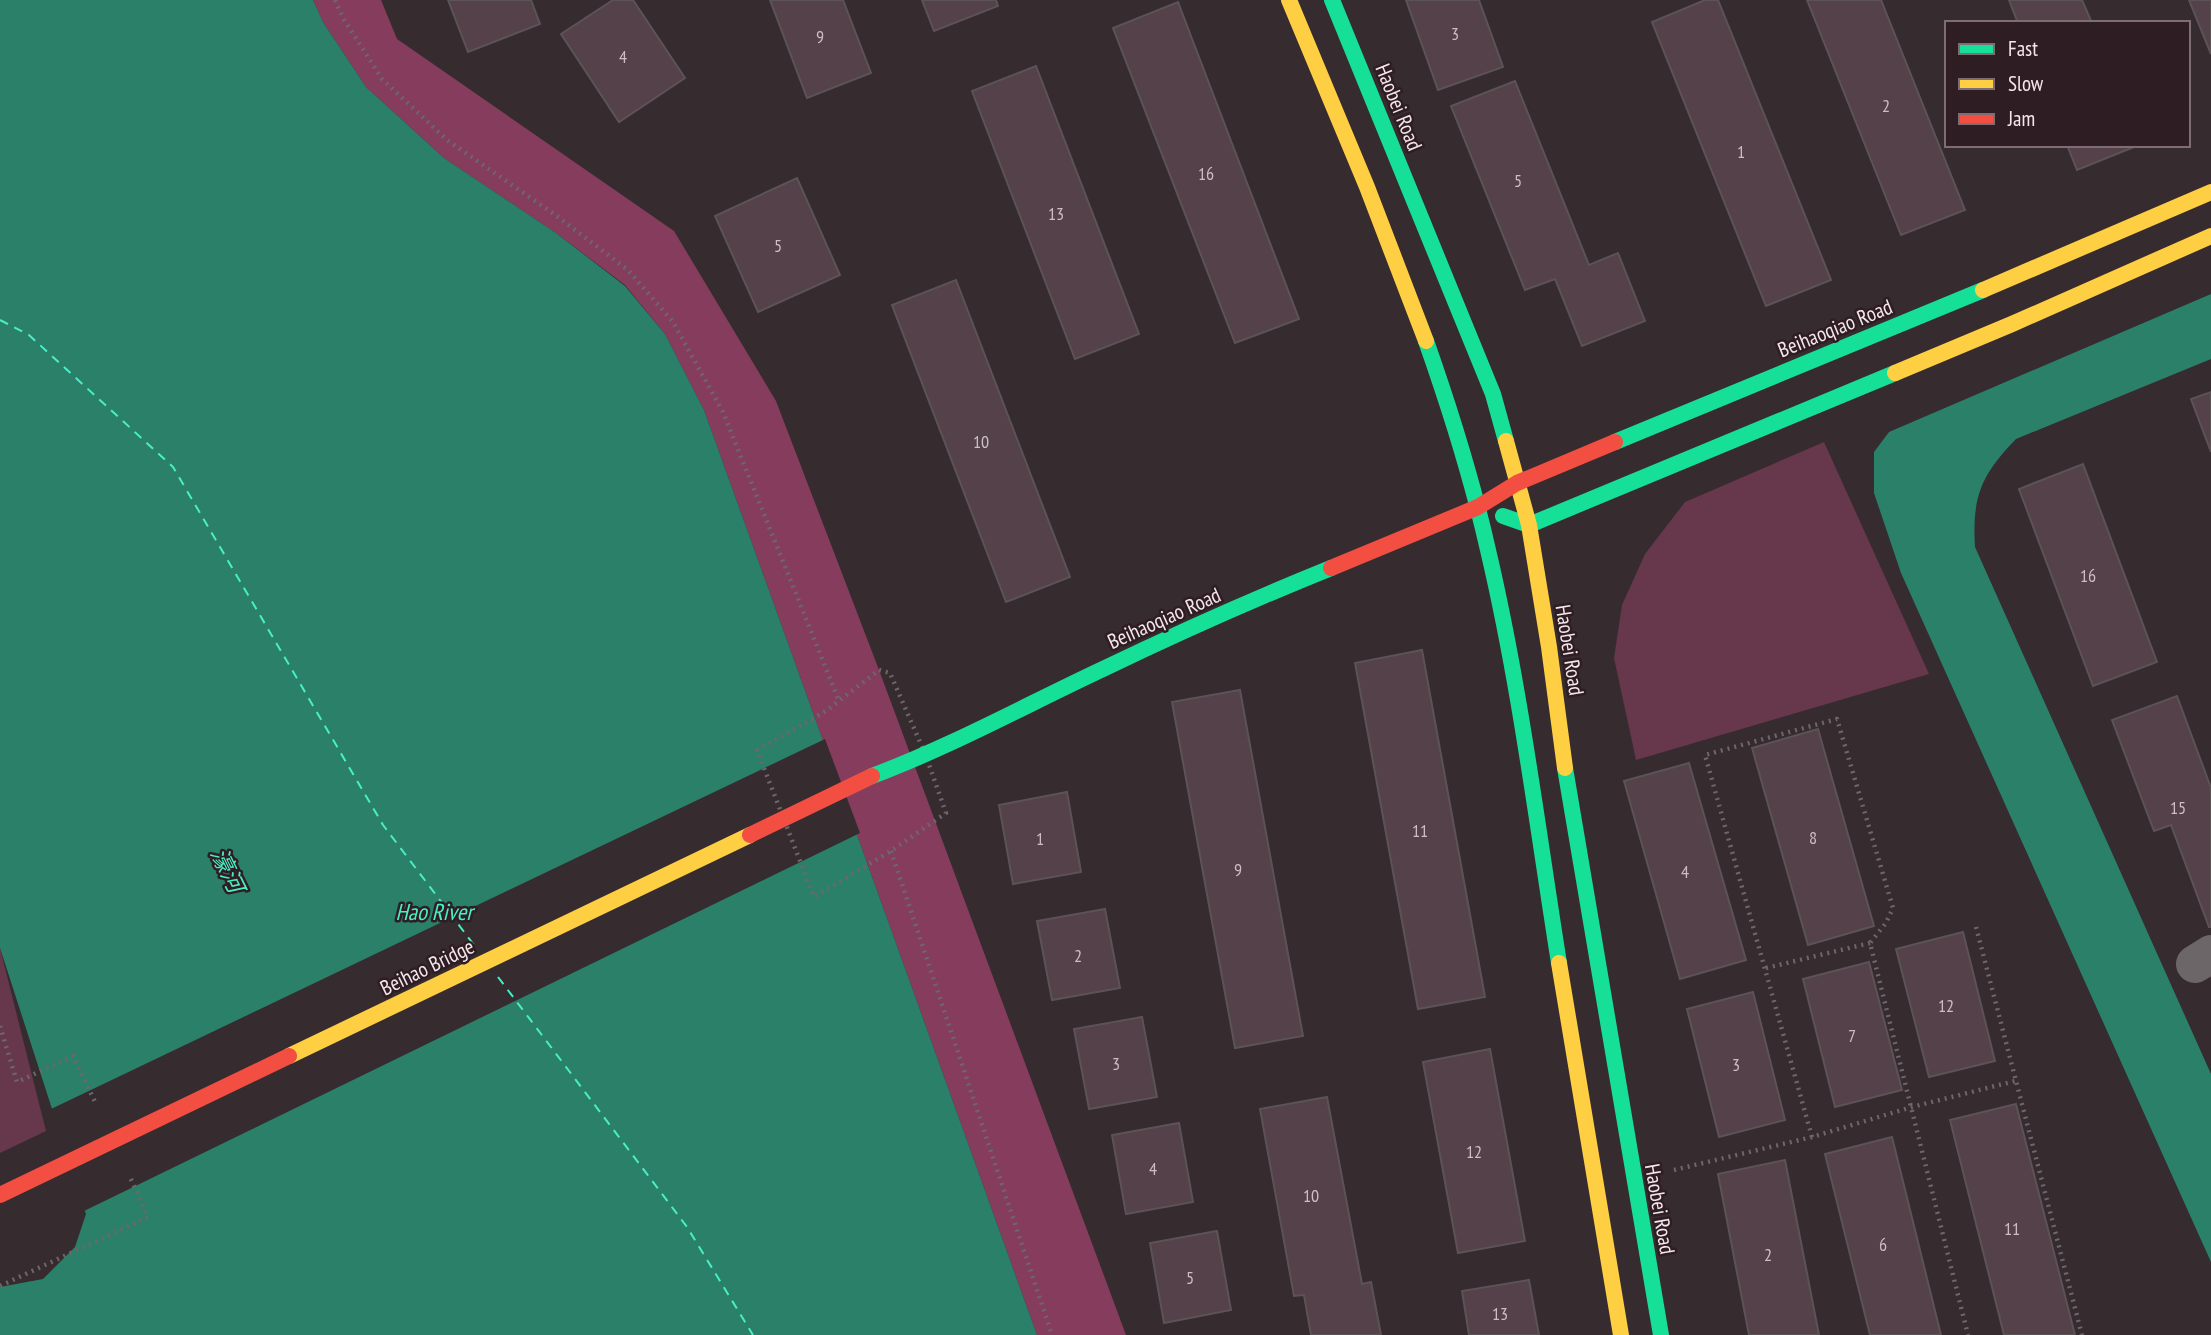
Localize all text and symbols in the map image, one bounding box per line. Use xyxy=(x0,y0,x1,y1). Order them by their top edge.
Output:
legend xyxy=(1945,21,2190,147)
house number: 3 xyxy=(1451,22,1459,45)
house number: 9 xyxy=(816,25,824,48)
text: Fast xyxy=(2008,35,2038,62)
house number: 4 xyxy=(619,45,627,68)
street label: Haobei Road xyxy=(1369,60,1429,154)
text: Slow xyxy=(2008,70,2044,97)
house number: 2 xyxy=(1882,94,1890,117)
text: Jam xyxy=(2007,105,2035,132)
house number: 1 xyxy=(1737,140,1745,163)
house number: 16 xyxy=(1198,162,1214,185)
house number: 5 xyxy=(1514,169,1522,192)
house number: 13 xyxy=(1048,202,1064,225)
house number: 5 xyxy=(774,234,782,257)
street label: Beihaoqiao Road xyxy=(1774,293,1896,363)
house number: 10 xyxy=(973,430,989,453)
house number: 16 xyxy=(2080,564,2096,587)
street label: Beihaoqiao Road xyxy=(1103,581,1225,655)
street label: Haobei Road xyxy=(1550,603,1590,697)
house number: 15 xyxy=(2170,796,2186,819)
house number: 11 xyxy=(1412,819,1428,842)
house number: 8 xyxy=(1809,826,1817,849)
house number: 1 xyxy=(1036,827,1044,850)
water label: 濠河 xyxy=(205,843,253,901)
house number: 9 xyxy=(1234,858,1242,881)
house number: 4 xyxy=(1681,860,1689,883)
water label: Hao River xyxy=(395,897,476,926)
street label: Beihao Bridge xyxy=(376,933,478,1001)
house number: 2 xyxy=(1074,944,1082,967)
house number: 12 xyxy=(1938,994,1954,1017)
house number: 7 xyxy=(1848,1024,1856,1047)
house number: 3 xyxy=(1112,1052,1120,1075)
house number: 3 xyxy=(1732,1053,1740,1076)
house number: 12 xyxy=(1466,1140,1482,1163)
house number: 4 xyxy=(1149,1157,1157,1180)
street label: Haobei Road xyxy=(1639,1162,1681,1256)
house number: 10 xyxy=(1303,1184,1319,1207)
house number: 11 xyxy=(2004,1217,2020,1240)
house number: 6 xyxy=(1879,1233,1887,1256)
house number: 2 xyxy=(1764,1243,1772,1266)
house number: 5 xyxy=(1186,1266,1194,1289)
house number: 13 xyxy=(1492,1302,1508,1325)

